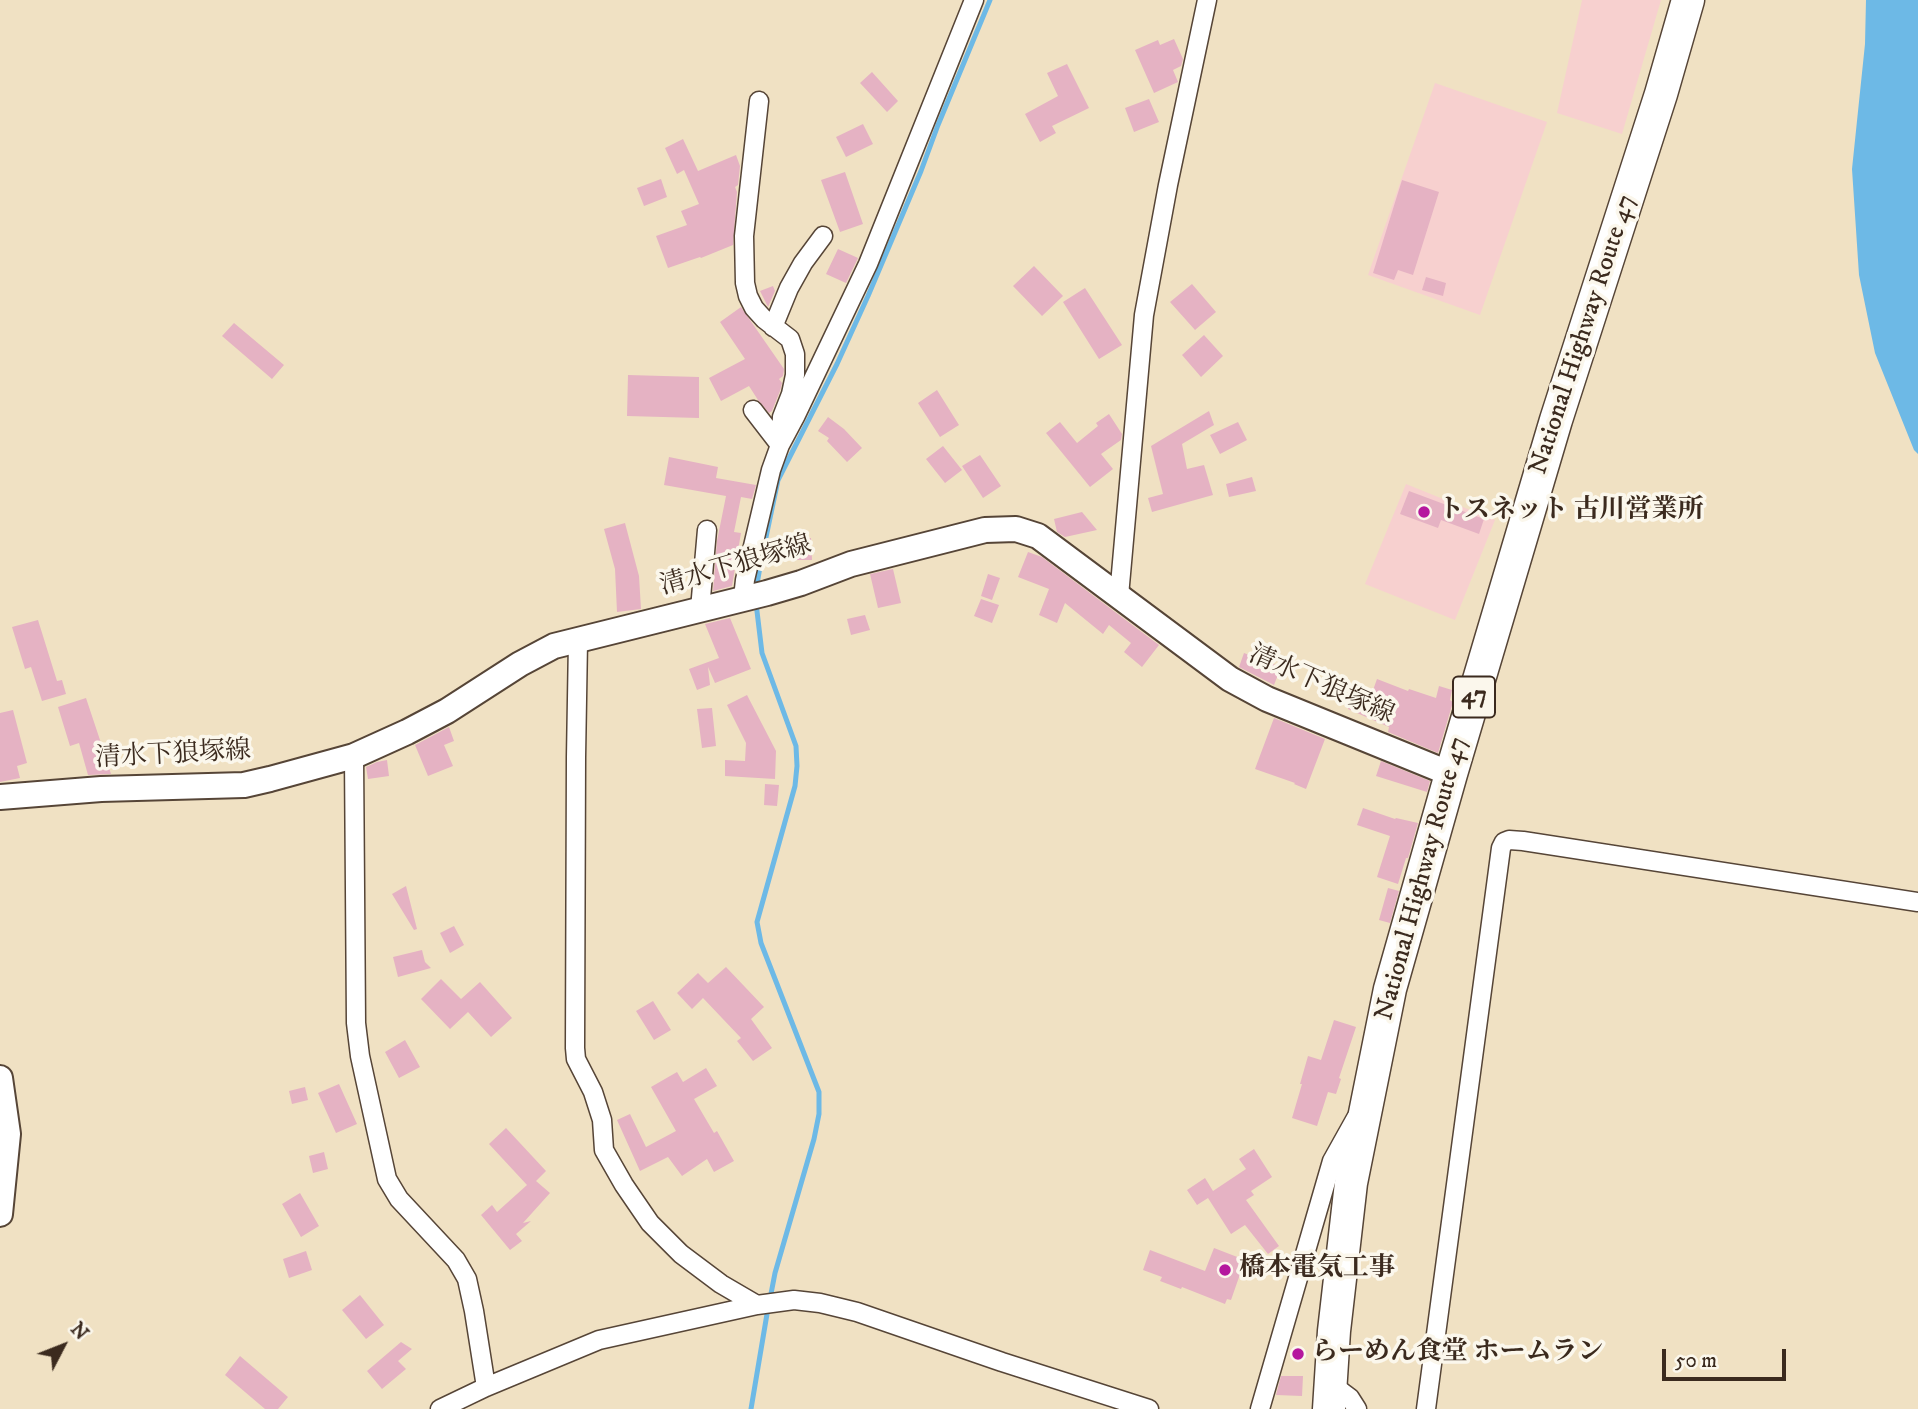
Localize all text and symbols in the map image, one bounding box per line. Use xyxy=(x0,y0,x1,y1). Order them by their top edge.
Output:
street label: National Highway Route 47 xyxy=(1524,191,1644,479)
place label: トスネット 古川営業所 xyxy=(1438,496,1704,528)
marker: トスネット 古川営業所 xyxy=(1416,504,1432,520)
street label: 清水下狼塚線 xyxy=(657,531,815,603)
street label: 清水下狼塚線 xyxy=(1243,640,1399,732)
road number: 47 xyxy=(1453,676,1495,718)
street label: National Highway Route 47 xyxy=(1370,734,1476,1024)
street label: 清水下狼塚線 xyxy=(94,736,252,776)
place label: 橋本電気工事 xyxy=(1239,1254,1395,1286)
marker: 橋本電気工事 xyxy=(1217,1262,1233,1278)
north arrow xyxy=(28,1311,98,1381)
text: N xyxy=(65,1318,93,1345)
scale bar xyxy=(1666,1336,1790,1380)
place label: らーめん食堂 ホームラン xyxy=(1312,1338,1604,1370)
marker: らーめん食堂 ホームラン xyxy=(1290,1346,1306,1362)
text: 50 m xyxy=(1675,1348,1717,1374)

